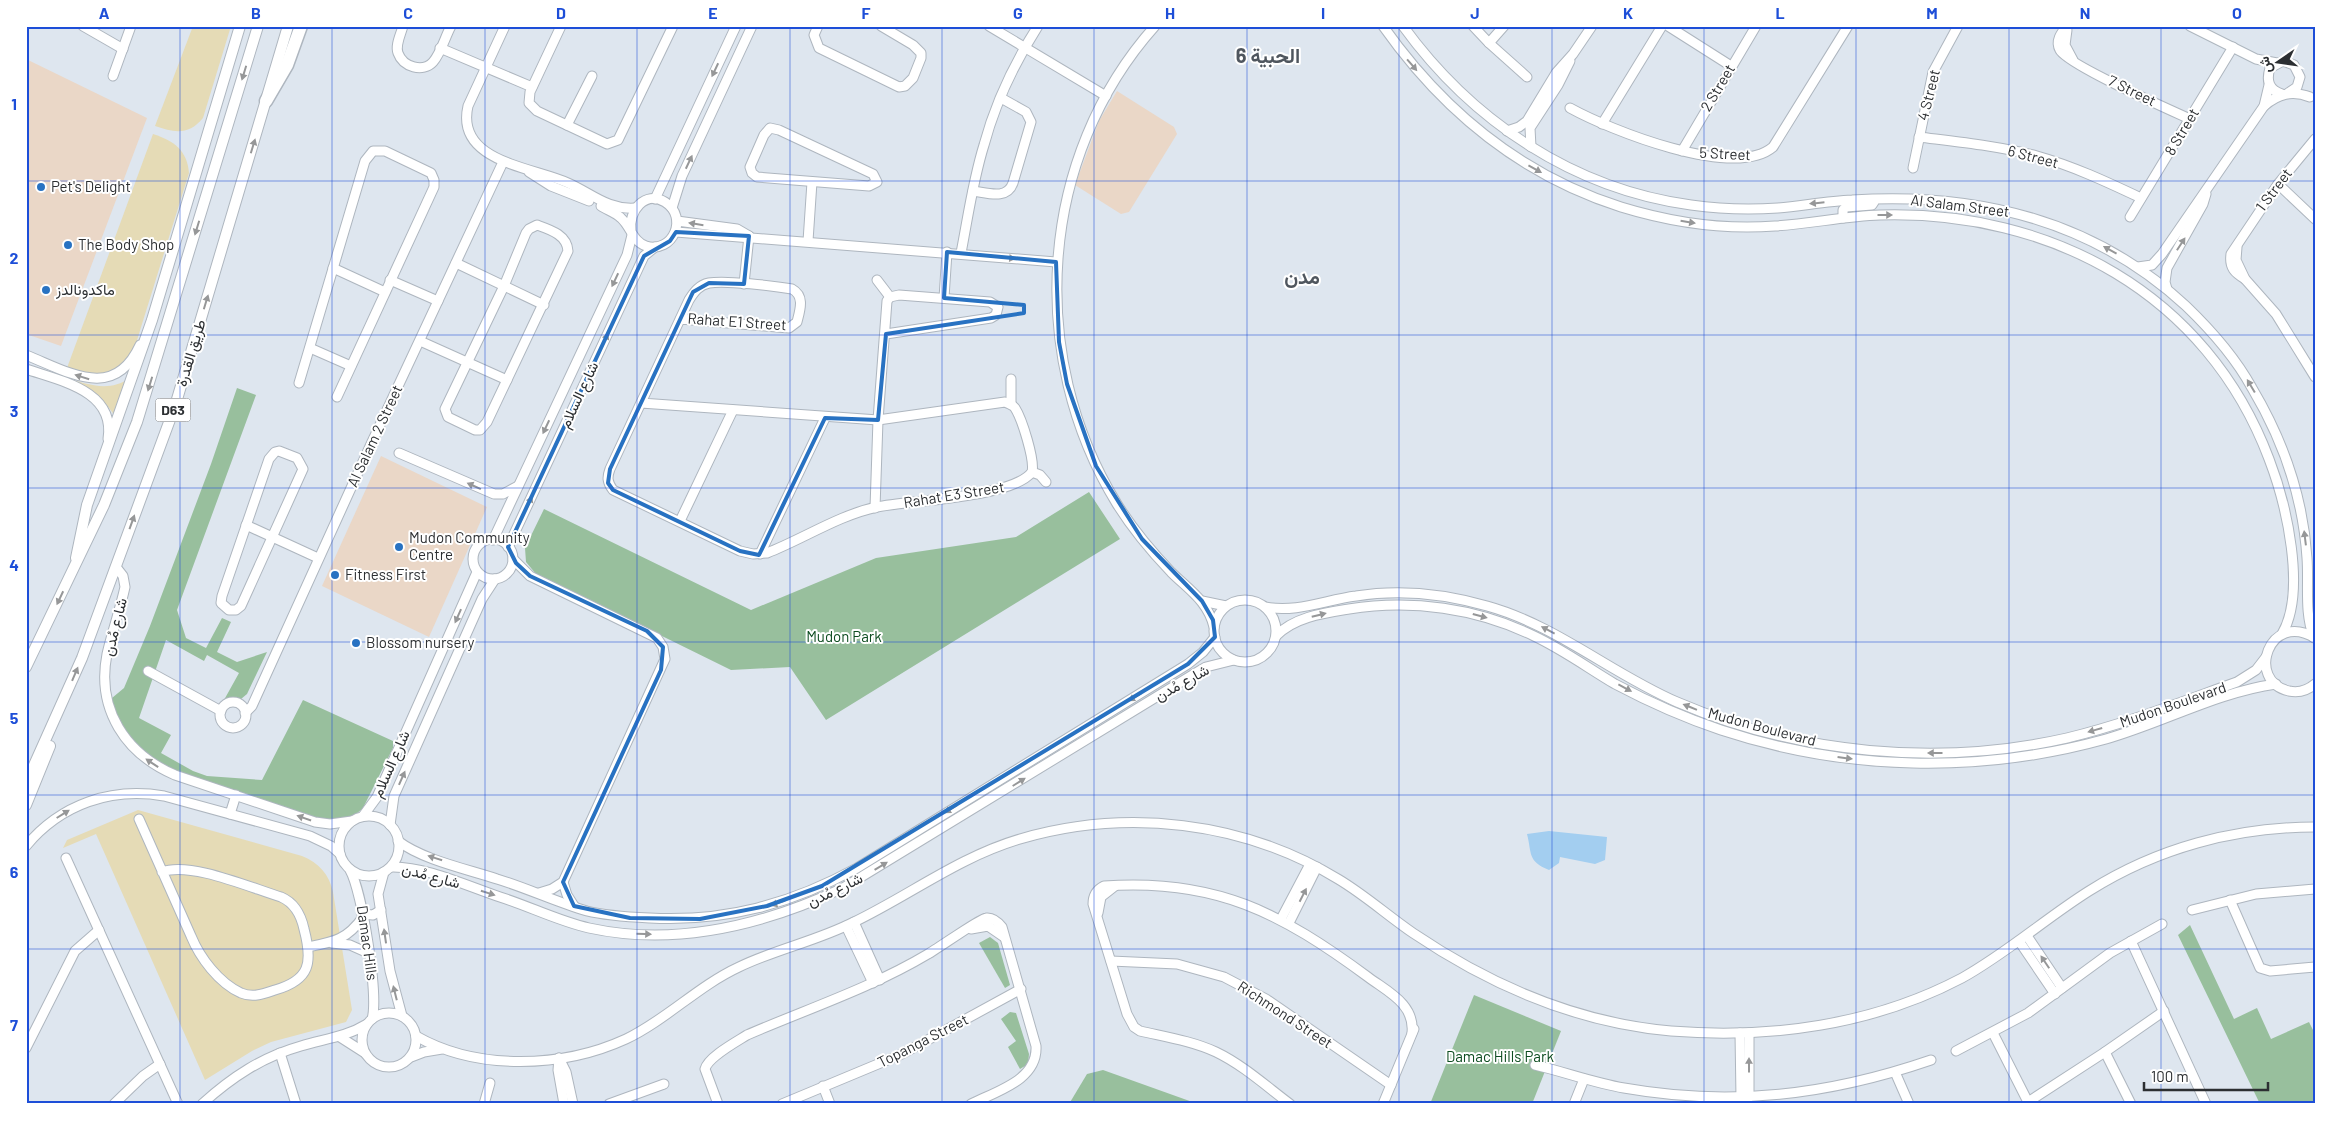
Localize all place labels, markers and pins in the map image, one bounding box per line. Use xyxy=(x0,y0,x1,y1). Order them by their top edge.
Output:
place label: Pet's Delight xyxy=(51,177,131,195)
marker: Pet's Delight xyxy=(35,181,47,193)
place label: The Body Shop xyxy=(78,235,174,253)
marker: The Body Shop xyxy=(62,239,74,251)
place label: ماكدونالدز xyxy=(55,280,115,299)
marker: ماكدونالدز xyxy=(40,284,52,296)
place label: Mudon Community Centre xyxy=(409,528,530,563)
marker: Mudon Community Centre xyxy=(393,541,405,553)
place label: Fitness First xyxy=(345,565,426,583)
marker: Fitness First xyxy=(329,569,341,581)
place label: Blossom nursery xyxy=(366,633,474,651)
marker: Blossom nursery xyxy=(350,637,362,649)

